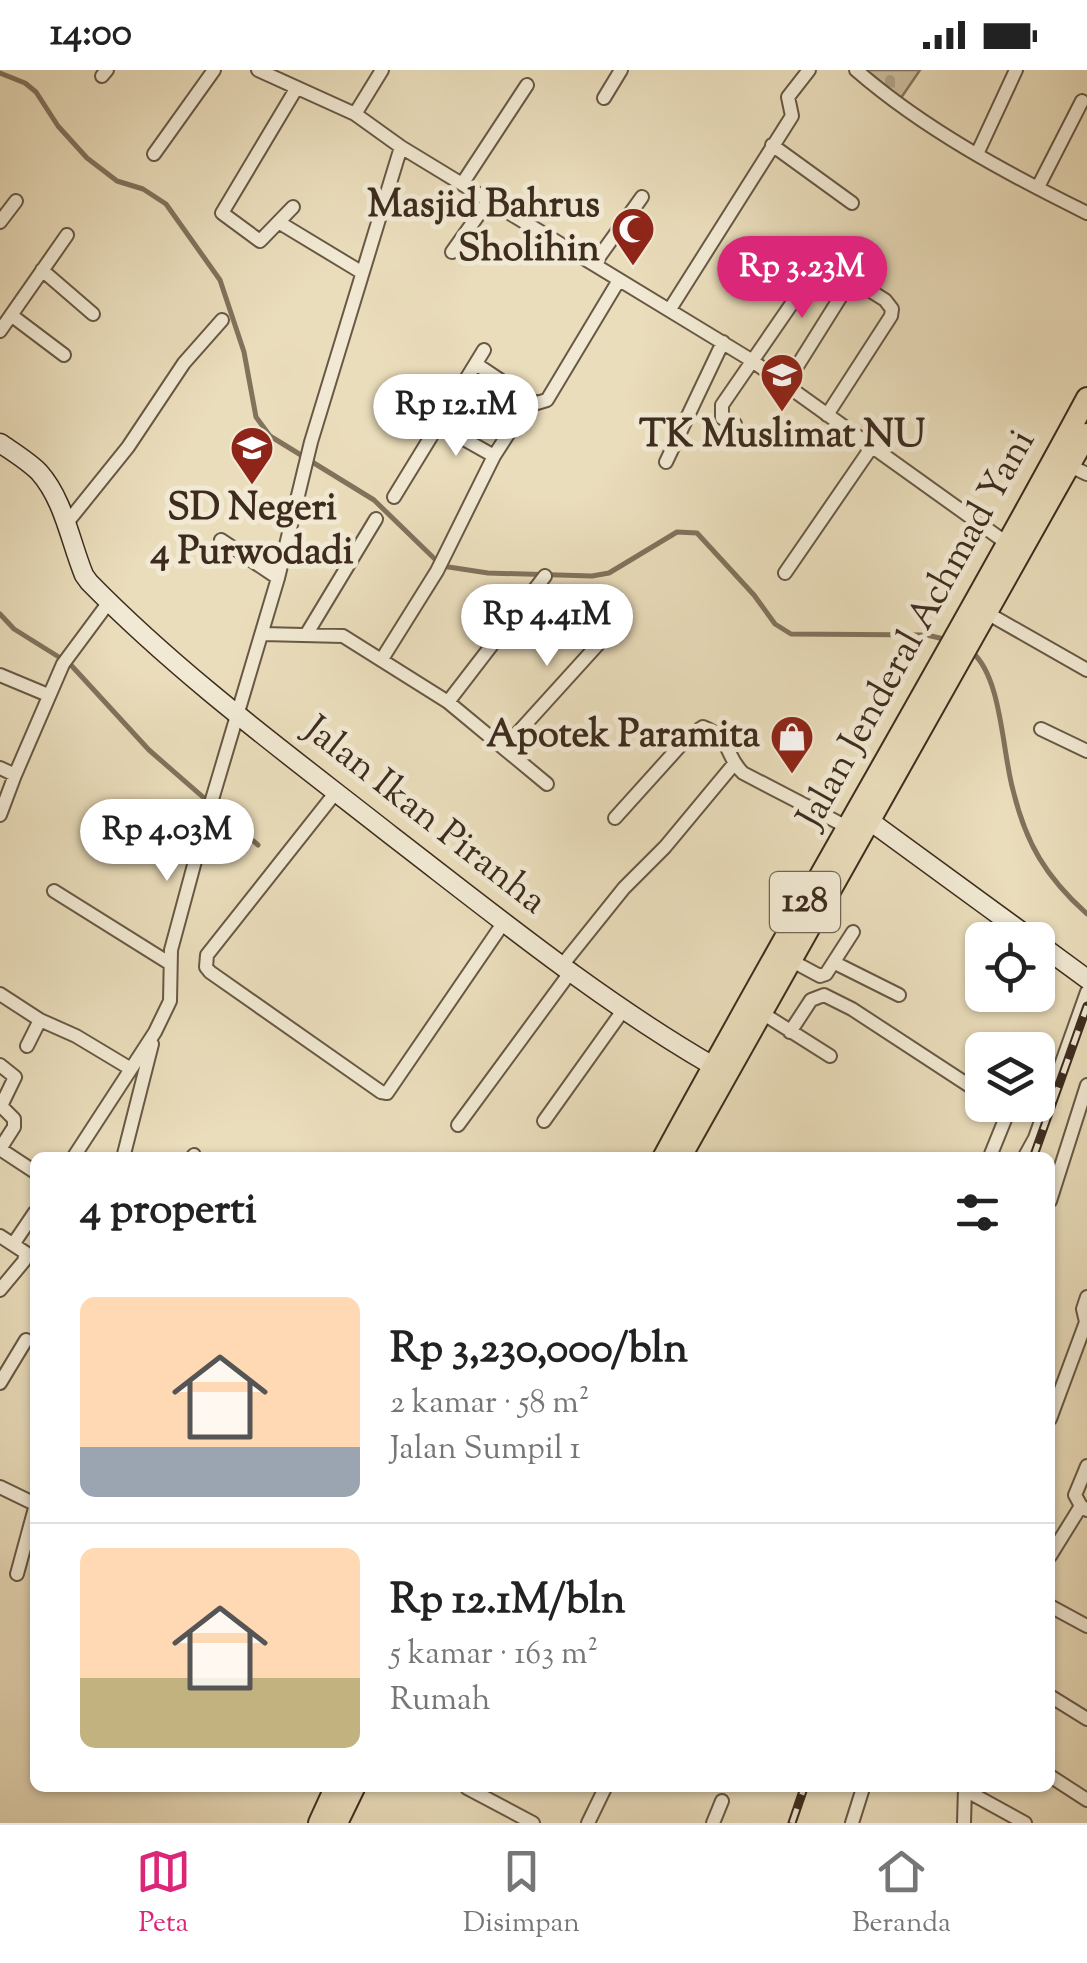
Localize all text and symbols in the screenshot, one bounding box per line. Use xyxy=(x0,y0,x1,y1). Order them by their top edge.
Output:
text: 14:00 xyxy=(50,8,132,62)
place label: Masjid Bahrus Sholihin xyxy=(367,180,601,278)
mosque icon: Masjid Bahrus Sholihin xyxy=(610,206,656,267)
pin: Rp 3.23M xyxy=(699,236,905,321)
text: Rp 3.23M xyxy=(739,245,865,291)
school or university icon: TK Muslimat NU xyxy=(759,352,805,413)
pin: Rp 12.1M xyxy=(353,374,559,459)
text: Rp 12.1M xyxy=(395,383,517,429)
place label: TK Muslimat NU xyxy=(639,410,925,464)
street label: Jalan Jenderal Achmad Yani xyxy=(785,421,1050,841)
school or university icon: SD Negeri 4 Purwodadi xyxy=(229,425,275,486)
place label: SD Negeri 4 Purwodadi xyxy=(149,483,354,581)
pin: Rp 4.41M xyxy=(444,584,650,669)
text: Rp 4.41M xyxy=(483,593,611,639)
street label: Jalan Ikan Piranha xyxy=(290,704,557,929)
place label: Apotek Paramita xyxy=(486,710,760,764)
shop icon: Apotek Paramita xyxy=(769,714,815,775)
pin: Rp 4.03M xyxy=(64,799,270,884)
text: Rp 4.03M xyxy=(102,808,232,854)
road number: 128 xyxy=(770,872,840,932)
map controls xyxy=(965,922,1055,1122)
button: locate xyxy=(965,922,1055,1012)
button: layers xyxy=(965,1032,1055,1122)
text: 4 properti xyxy=(80,1182,257,1242)
icon: filters xyxy=(950,1185,1005,1240)
text: Rp 3,230,000/bln xyxy=(390,1321,688,1381)
icon: home xyxy=(160,1337,280,1457)
text: 2 kamar · 58 m² xyxy=(390,1381,589,1427)
text: Jalan Sumpil 1 xyxy=(390,1427,581,1473)
text: Rp 12.1M/bln xyxy=(390,1572,626,1632)
icon: home xyxy=(160,1588,280,1708)
text: 5 kamar · 163 m² xyxy=(390,1632,598,1678)
text: Rumah xyxy=(390,1678,490,1724)
tab: Peta xyxy=(136,1844,191,1944)
tab: Disimpan xyxy=(463,1844,580,1944)
tab: Beranda xyxy=(852,1844,951,1944)

